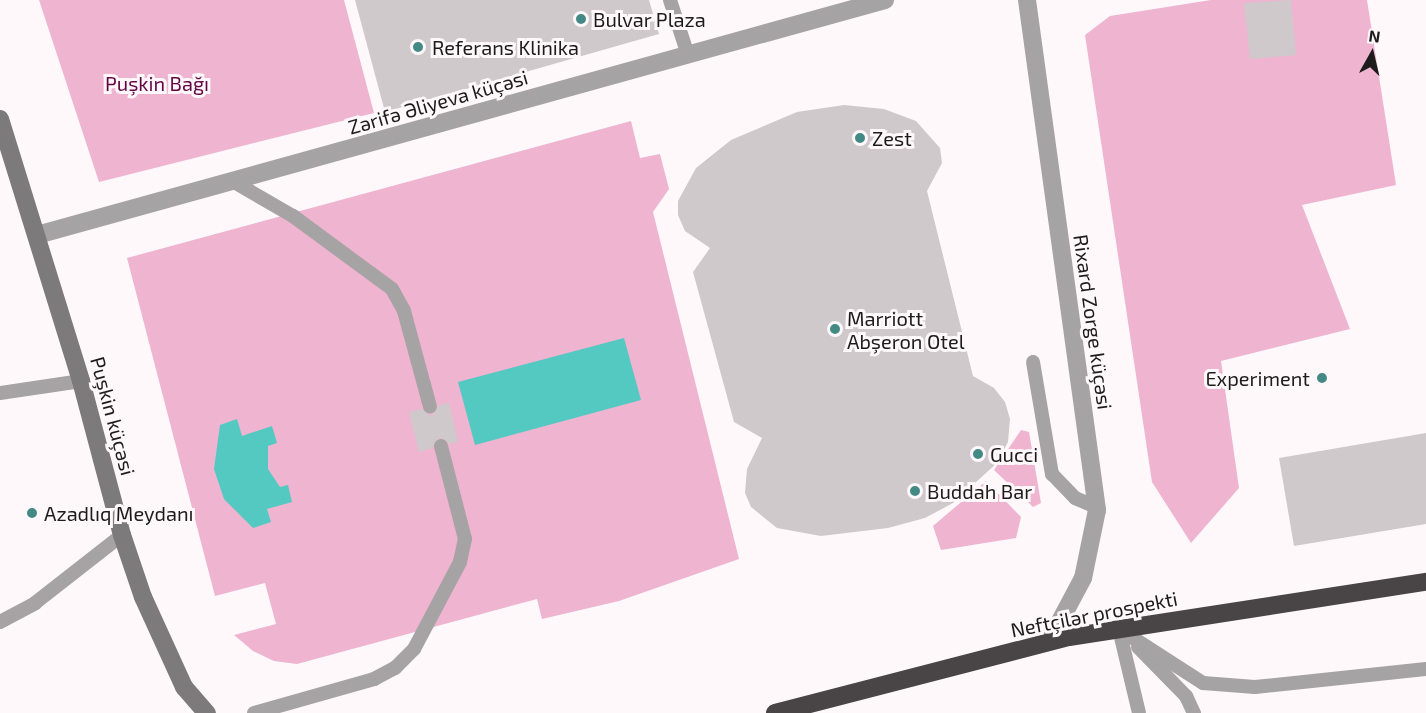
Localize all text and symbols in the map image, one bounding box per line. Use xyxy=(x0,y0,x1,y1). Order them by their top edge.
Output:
place label: Bulvar Plaza xyxy=(593,7,706,31)
marker: Bulvar Plaza xyxy=(574,12,588,26)
north arrow xyxy=(1342,24,1402,84)
text: N xyxy=(1368,25,1382,46)
place label: Referans Klinika xyxy=(432,35,579,59)
marker: Referans Klinika xyxy=(409,38,427,56)
street label: Zərifə Əliyeva küçəsi xyxy=(345,65,531,139)
park label: Puşkin Bağı xyxy=(105,71,209,95)
place label: Zest xyxy=(872,126,912,150)
marker: Zest xyxy=(853,131,867,145)
street label: Rixard Zorge küçəsi xyxy=(1069,233,1117,411)
place label: Marriott Abşeron Otel xyxy=(847,306,965,353)
marker: Marriott Abşeron Otel xyxy=(828,322,842,336)
street label: Puşkin küçəsi xyxy=(86,354,140,478)
place label: Experiment xyxy=(1205,366,1310,390)
marker: Experiment xyxy=(1315,371,1329,385)
place label: Gucci xyxy=(990,442,1038,466)
marker: Gucci xyxy=(971,447,985,461)
place label: Buddah Bar xyxy=(927,479,1032,503)
marker: Buddah Bar xyxy=(908,484,922,498)
place label: Azadlıq Meydanı xyxy=(44,501,194,525)
marker: Azadlıq Meydanı xyxy=(25,506,39,520)
street label: Neftçilər prospekti xyxy=(1008,586,1180,642)

